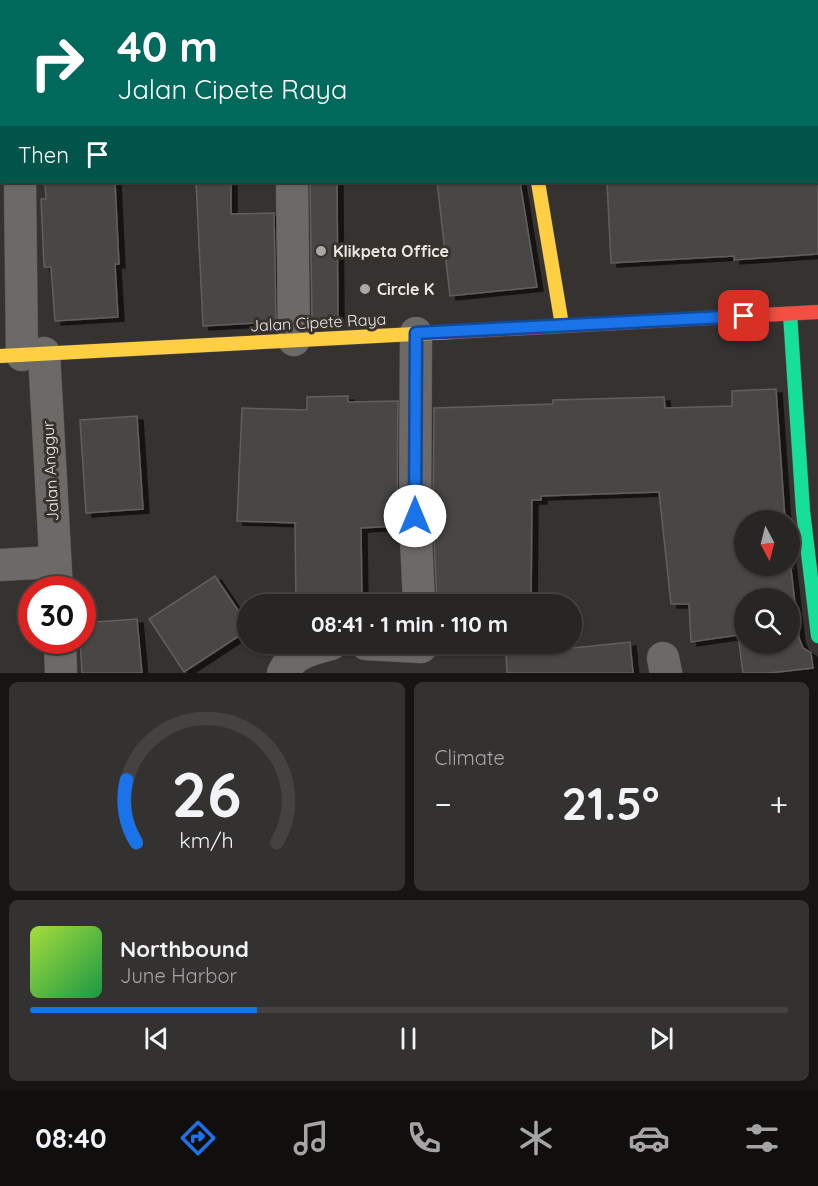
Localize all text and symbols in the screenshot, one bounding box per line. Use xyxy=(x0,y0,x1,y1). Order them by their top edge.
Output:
text: 40 m xyxy=(117,20,218,73)
icon: right xyxy=(18,24,96,102)
text: Jalan Cipete Raya xyxy=(117,72,347,106)
icon: arrive xyxy=(81,138,114,171)
text: Then xyxy=(18,141,69,169)
place label: Klikpeta Office xyxy=(333,241,449,261)
marker: Klikpeta Office xyxy=(314,244,328,258)
place label: Circle K xyxy=(377,279,434,299)
marker: Circle K xyxy=(358,282,372,296)
pin xyxy=(718,290,769,341)
icon: arrive xyxy=(727,299,760,332)
street label: Jalan Cipete Raya xyxy=(249,308,387,336)
street label: Jalan Anggur xyxy=(37,420,63,522)
position arrow xyxy=(383,484,447,548)
north arrow xyxy=(734,510,800,576)
map controls xyxy=(734,510,800,654)
speed limit sign: 30 xyxy=(18,576,96,654)
button: search xyxy=(734,588,800,654)
text: 08:41 · 1 min · 110 m xyxy=(311,610,508,638)
text: Climate xyxy=(435,745,505,770)
text: 26 xyxy=(172,755,242,833)
text: 21.5° xyxy=(562,775,659,831)
text: − xyxy=(435,783,452,824)
text: + xyxy=(769,783,788,824)
text: km/h xyxy=(180,828,234,854)
text: Northbound xyxy=(120,935,249,963)
text: June Harbor xyxy=(120,963,237,988)
icon: previous xyxy=(140,1022,173,1055)
icon: pause xyxy=(392,1022,425,1055)
icon: next xyxy=(645,1022,678,1055)
icon: directions xyxy=(177,1117,219,1159)
icon: music xyxy=(290,1117,332,1159)
icon: phone xyxy=(403,1117,445,1159)
icon: climate xyxy=(515,1117,557,1159)
icon: car xyxy=(628,1117,670,1159)
icon: filters xyxy=(741,1117,783,1159)
text: 08:40 xyxy=(35,1121,107,1155)

